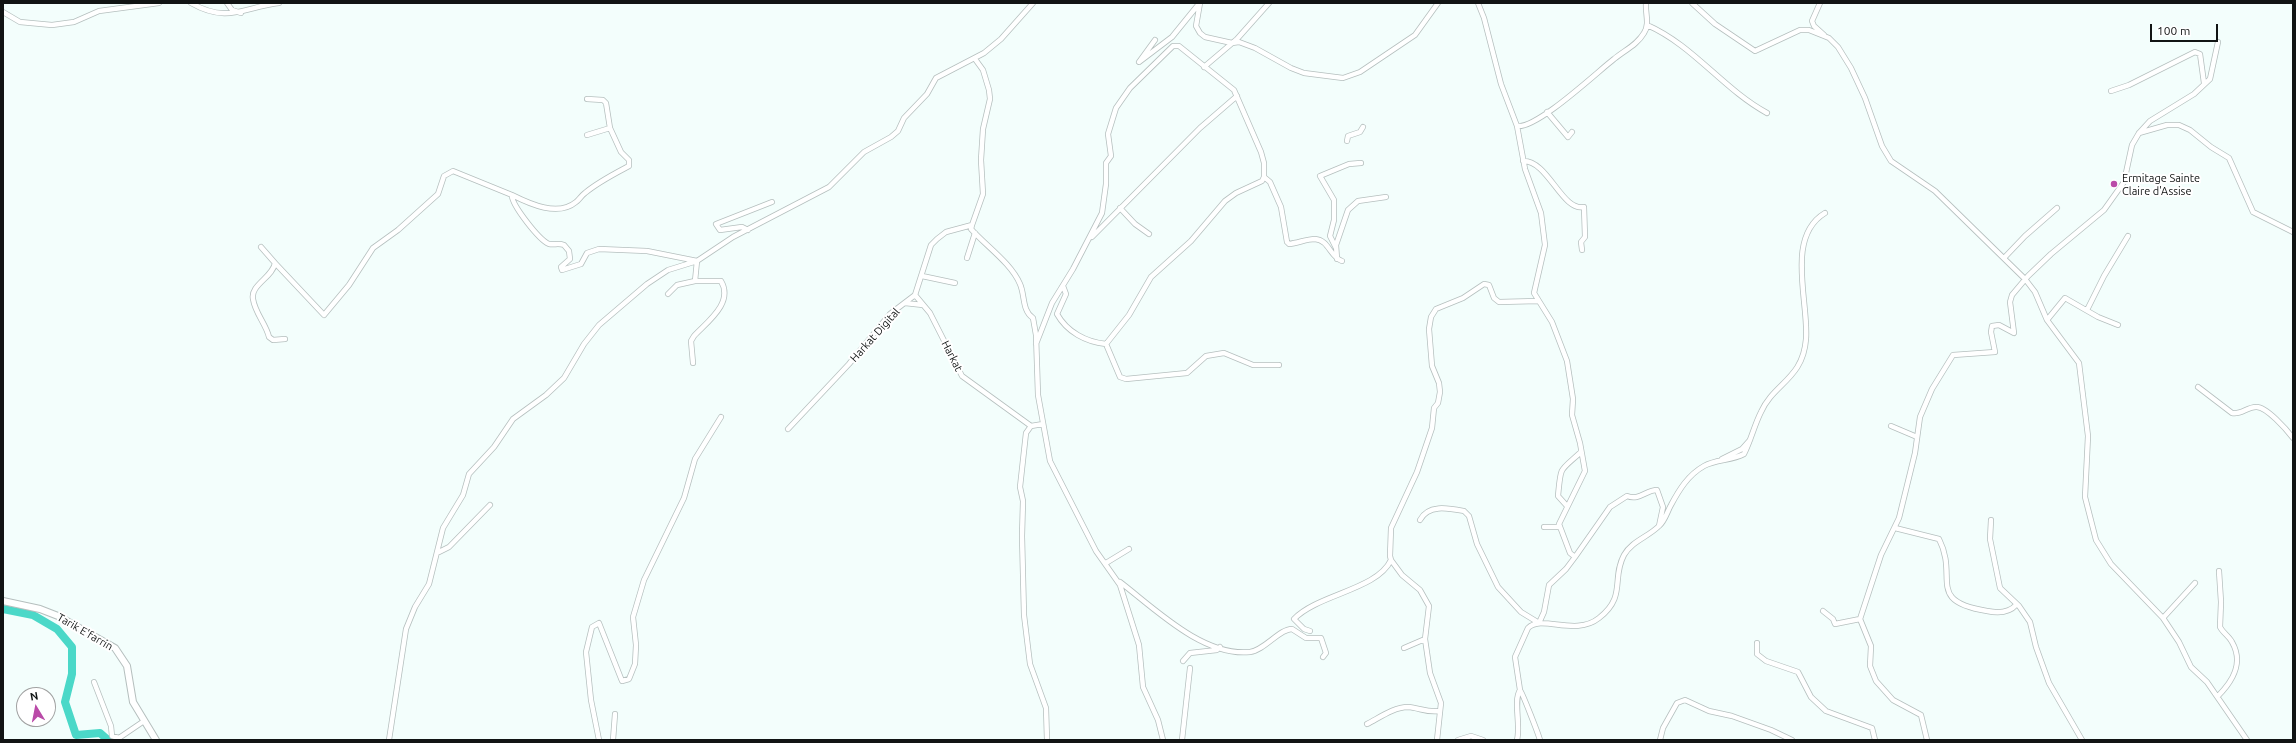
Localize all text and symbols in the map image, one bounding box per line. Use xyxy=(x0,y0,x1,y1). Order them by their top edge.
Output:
scale bar xyxy=(2152,16,2220,42)
text: 100 m xyxy=(2157,24,2190,37)
place label: Ermitage Sainte Claire d'Assise xyxy=(2122,171,2200,197)
marker: Ermitage Sainte Claire d'Assise xyxy=(2109,179,2119,189)
street label: Harkat Digital xyxy=(847,305,903,365)
street label: Harkat xyxy=(939,338,965,374)
street label: Tarik E'farrin xyxy=(55,611,115,653)
north arrow xyxy=(16,687,56,727)
text: N xyxy=(29,690,39,703)

